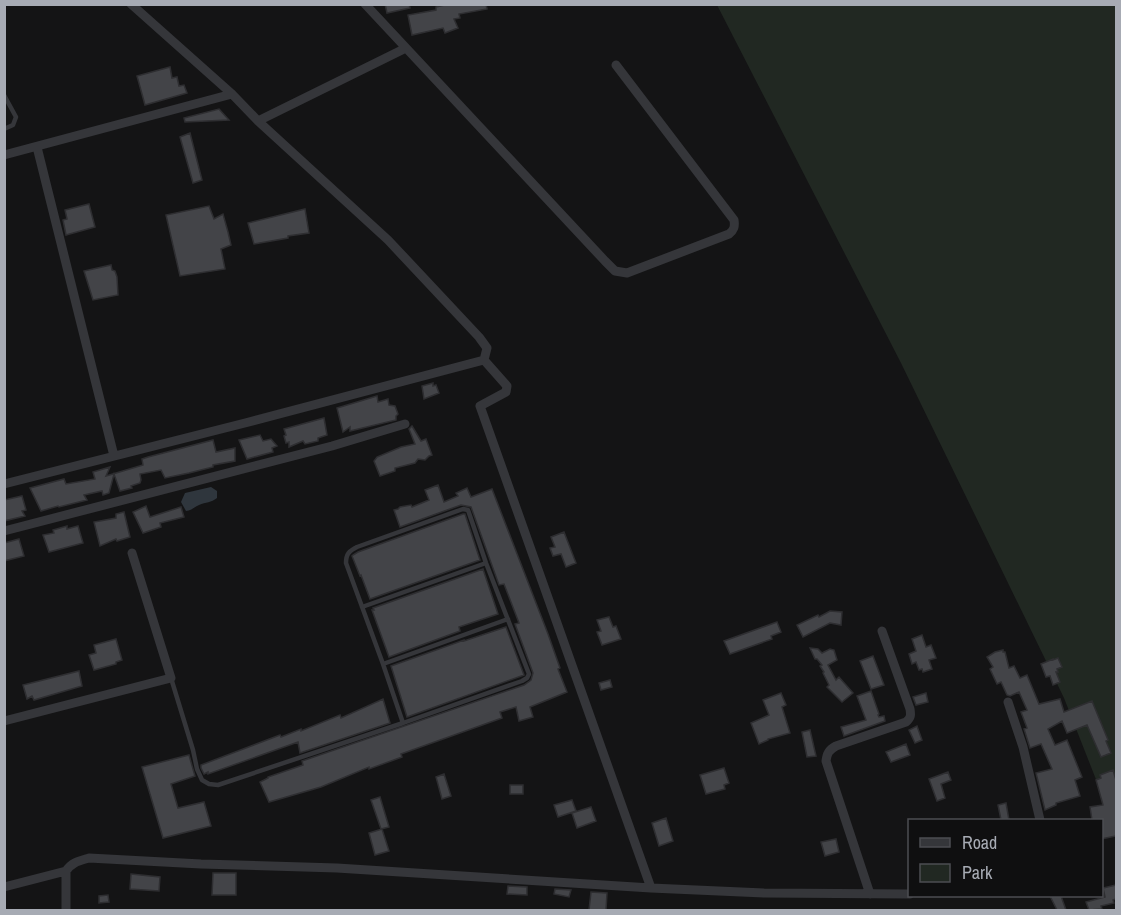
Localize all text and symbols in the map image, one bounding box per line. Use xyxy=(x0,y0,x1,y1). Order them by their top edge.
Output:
legend xyxy=(908,819,1103,897)
text: Road xyxy=(962,830,997,855)
text: Park xyxy=(962,860,993,885)

